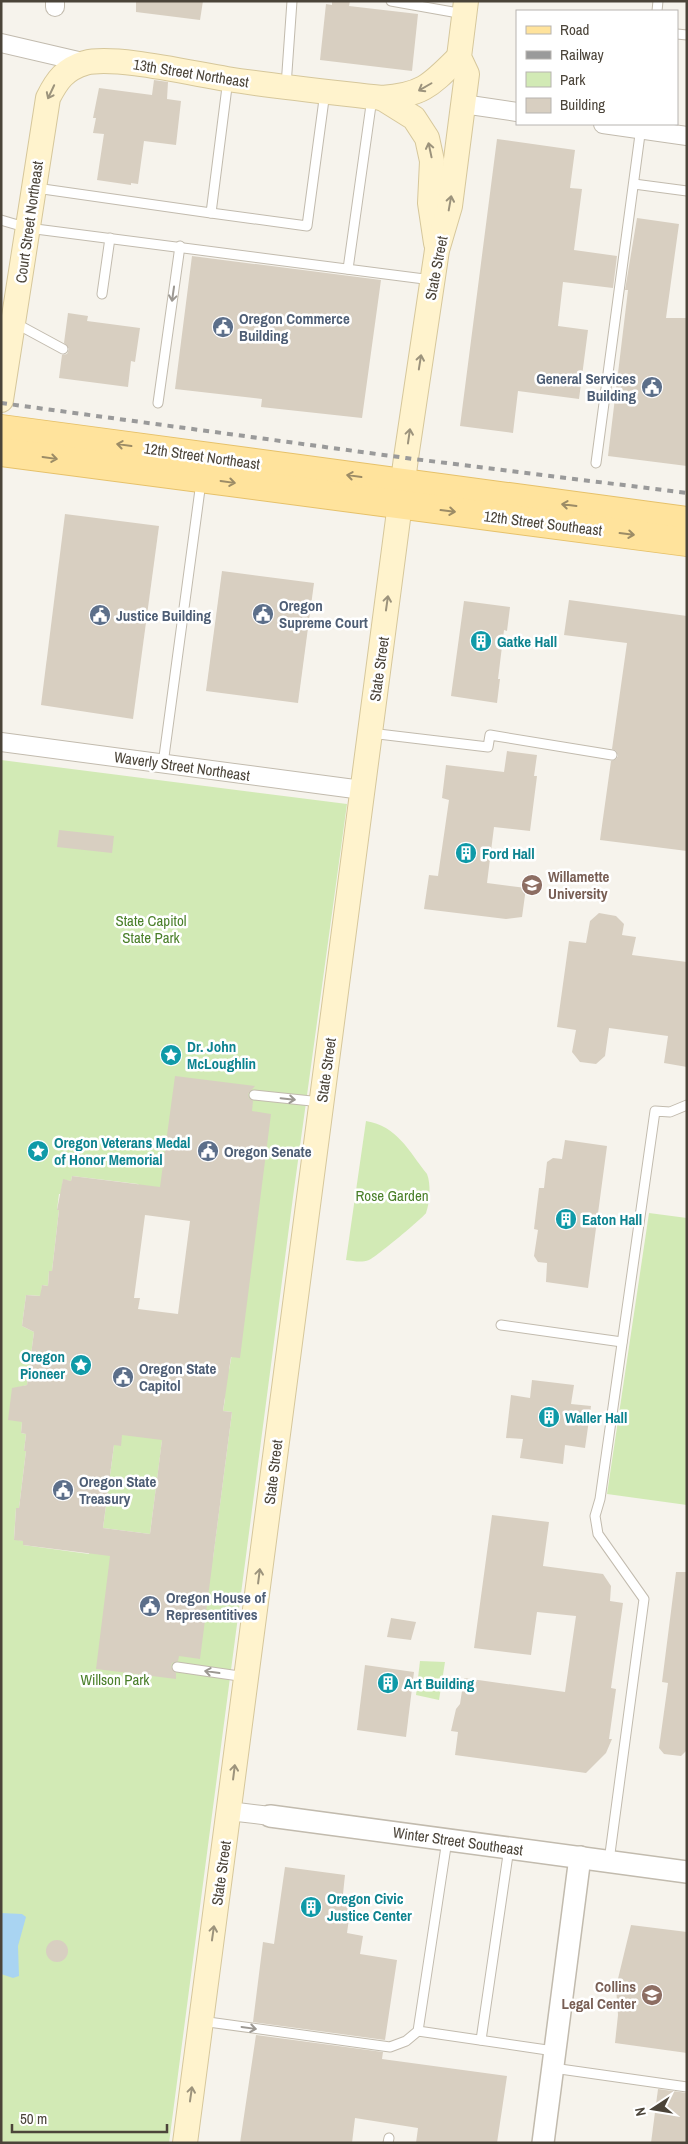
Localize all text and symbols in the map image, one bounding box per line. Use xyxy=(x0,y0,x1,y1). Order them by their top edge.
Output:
legend xyxy=(516,10,678,125)
text: Road xyxy=(560,19,589,40)
text: Railway xyxy=(560,44,605,65)
street label: 13th Street Northeast xyxy=(132,53,251,93)
text: Park xyxy=(560,69,586,90)
one-way arrow xyxy=(418,83,433,93)
one-way arrow xyxy=(46,84,56,99)
text: Building xyxy=(560,94,605,115)
one-way arrow xyxy=(425,142,434,158)
street label: Court Street Northeast xyxy=(10,159,48,284)
one-way arrow xyxy=(445,195,455,211)
street label: State Street xyxy=(419,234,453,302)
one-way arrow xyxy=(168,286,178,302)
place label: Oregon Commerce Building xyxy=(239,308,350,346)
public building icon: Oregon Commerce Building xyxy=(211,315,235,339)
one-way arrow xyxy=(415,354,425,370)
place label: General Services Building xyxy=(536,368,636,406)
public building icon: General Services Building xyxy=(640,375,664,399)
one-way arrow xyxy=(405,428,415,444)
street label: 12th Street Northeast xyxy=(143,437,262,475)
one-way arrow xyxy=(116,440,132,450)
one-way arrow xyxy=(41,453,57,463)
one-way arrow xyxy=(347,471,363,481)
one-way arrow xyxy=(220,477,236,487)
one-way arrow xyxy=(561,500,577,510)
street label: 12th Street Southeast xyxy=(483,505,604,541)
one-way arrow xyxy=(440,506,456,516)
one-way arrow xyxy=(618,529,634,539)
place label: Oregon Supreme Court xyxy=(279,595,368,633)
one-way arrow xyxy=(383,595,393,611)
public building icon: Oregon Supreme Court xyxy=(251,602,275,626)
public building icon: Justice Building xyxy=(88,603,112,627)
place label: Justice Building xyxy=(116,605,211,626)
building icon: Gatke Hall xyxy=(469,629,493,653)
place label: Gatke Hall xyxy=(497,631,557,652)
street label: State Street xyxy=(364,635,394,703)
street label: Waverly Street Northeast xyxy=(113,746,252,786)
building icon: Ford Hall xyxy=(454,841,478,865)
place label: Ford Hall xyxy=(482,843,535,864)
place label: Willamette University xyxy=(548,866,610,904)
school or university icon: Willamette University xyxy=(520,873,544,897)
park label: State Capitol State Park xyxy=(115,910,187,948)
place label: Dr. John McLoughlin xyxy=(187,1036,256,1074)
street label: State Street xyxy=(311,1036,341,1104)
place icon: Dr. John McLoughlin xyxy=(159,1043,183,1067)
one-way arrow xyxy=(279,1094,295,1104)
place label: Oregon Veterans Medal of Honor Memorial xyxy=(54,1132,191,1170)
place icon: Oregon Veterans Medal of Honor Memorial xyxy=(26,1139,50,1163)
public building icon: Oregon Senate xyxy=(196,1139,220,1163)
place label: Oregon Senate xyxy=(224,1141,312,1162)
park label: Rose Garden xyxy=(355,1185,429,1206)
building icon: Eaton Hall xyxy=(554,1207,578,1231)
place label: Eaton Hall xyxy=(582,1209,642,1230)
place label: Oregon Pioneer xyxy=(20,1346,65,1384)
place icon: Oregon Pioneer xyxy=(69,1353,93,1377)
place label: Oregon State Capitol xyxy=(139,1358,216,1396)
public building icon: Oregon State Capitol xyxy=(111,1365,135,1389)
building icon: Waller Hall xyxy=(537,1405,561,1429)
place label: Waller Hall xyxy=(565,1407,627,1428)
street label: State Street xyxy=(259,1438,287,1506)
place label: Oregon State Treasury xyxy=(79,1471,156,1509)
public building icon: Oregon State Treasury xyxy=(51,1478,75,1502)
one-way arrow xyxy=(255,1569,265,1585)
place label: Oregon House of Representitives xyxy=(166,1587,267,1625)
public building icon: Oregon House of Representitives xyxy=(138,1594,162,1618)
one-way arrow xyxy=(204,1667,220,1677)
park label: Willson Park xyxy=(80,1669,150,1690)
building icon: Art Building xyxy=(376,1671,400,1695)
place label: Art Building xyxy=(404,1673,475,1694)
one-way arrow xyxy=(229,1765,239,1781)
street label: Winter Street Southeast xyxy=(392,1821,525,1861)
street label: State Street xyxy=(206,1839,236,1907)
place label: Oregon Civic Justice Center xyxy=(327,1888,412,1926)
building icon: Oregon Civic Justice Center xyxy=(299,1895,323,1919)
one-way arrow xyxy=(208,1926,218,1942)
place label: Collins Legal Center xyxy=(561,1976,636,2014)
school or university icon: Collins Legal Center xyxy=(640,1983,664,2007)
one-way arrow xyxy=(241,2023,257,2033)
north arrow xyxy=(628,2084,678,2134)
one-way arrow xyxy=(186,2087,196,2103)
scale bar xyxy=(12,2102,168,2134)
text: N xyxy=(631,2106,650,2118)
text: 50 m xyxy=(20,2108,47,2129)

